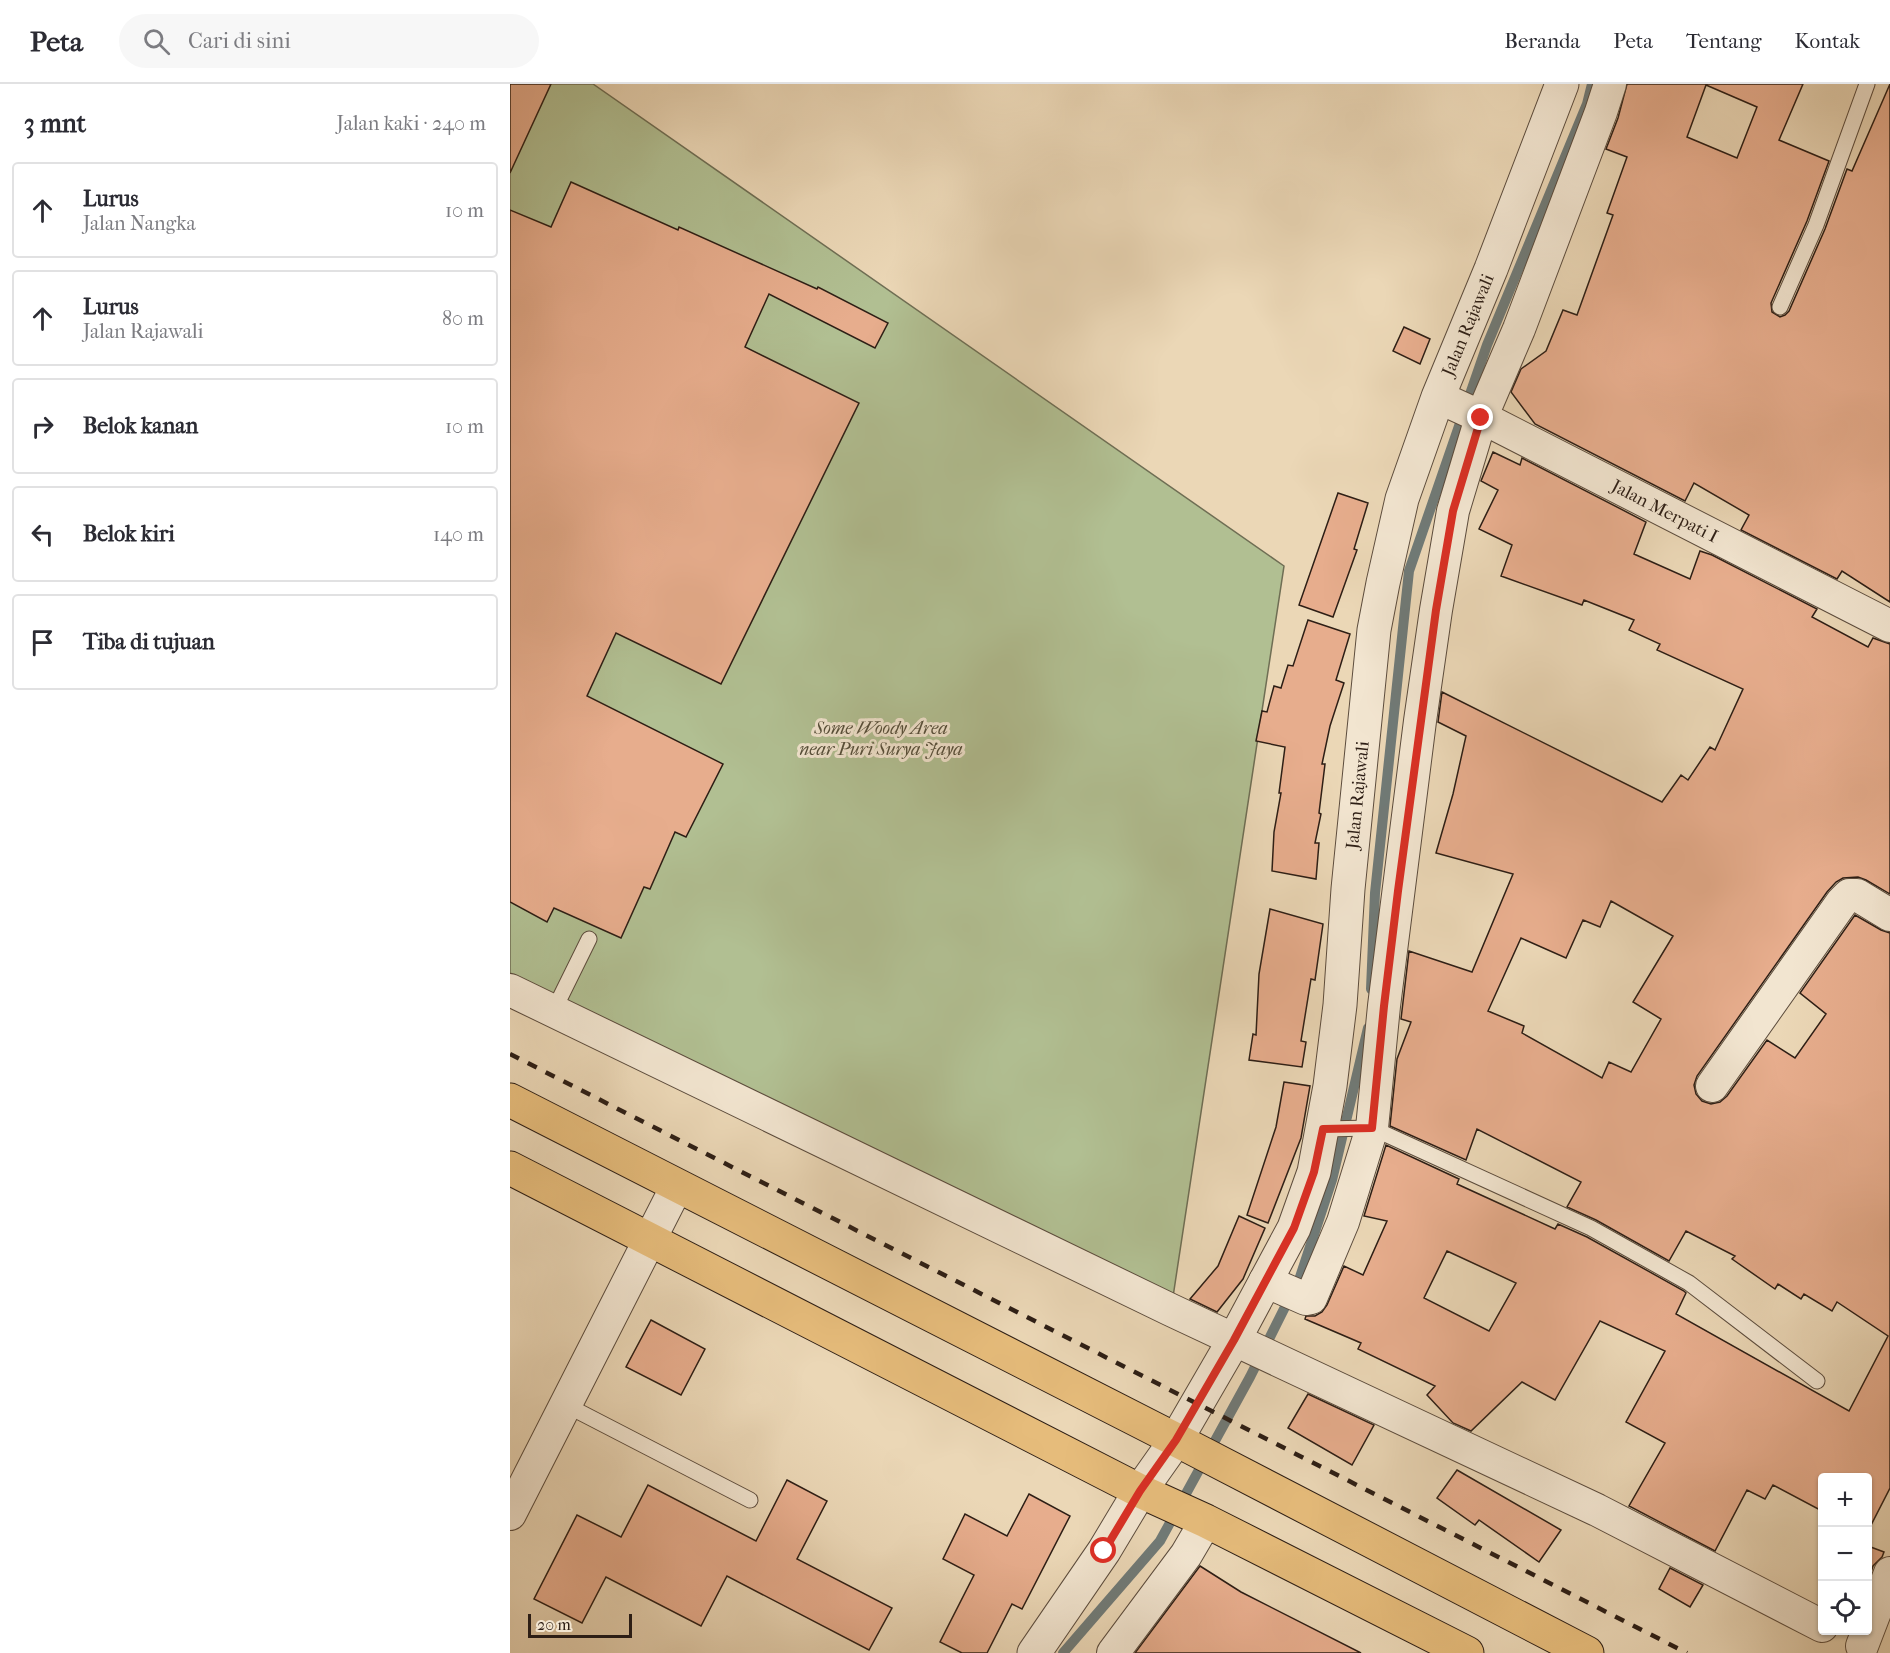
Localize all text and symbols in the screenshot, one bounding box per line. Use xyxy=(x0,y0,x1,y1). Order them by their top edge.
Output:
search box xyxy=(119,14,539,68)
text: Peta xyxy=(30,25,83,58)
icon: search xyxy=(140,25,173,58)
text: Cari di sini xyxy=(188,28,291,54)
text: Beranda xyxy=(1504,29,1580,53)
text: Peta xyxy=(1613,29,1653,53)
text: Tentang xyxy=(1686,29,1762,53)
text: Kontak xyxy=(1795,29,1860,53)
text: 3 mnt xyxy=(24,108,86,139)
text: Jalan kaki · 240 m xyxy=(337,112,486,135)
text: Lurus xyxy=(83,186,139,212)
icon: ahead xyxy=(26,194,59,227)
text: 10 m xyxy=(445,199,484,222)
text: Jalan Nangka xyxy=(83,212,196,235)
street label: Jalan Rajawali xyxy=(1437,270,1499,381)
text: Lurus xyxy=(83,294,139,320)
icon: ahead xyxy=(26,302,59,335)
text: 80 m xyxy=(442,307,484,330)
text: Jalan Rajawali xyxy=(83,320,203,343)
route end xyxy=(1467,404,1493,430)
icon: right xyxy=(26,410,59,443)
text: Belok kanan xyxy=(83,413,198,439)
text: 10 m xyxy=(445,415,484,438)
street label: Jalan Merpati I xyxy=(1607,474,1722,547)
icon: left xyxy=(26,518,59,551)
text: Belok kiri xyxy=(83,521,175,547)
text: 140 m xyxy=(433,523,484,546)
icon: arrive xyxy=(26,626,59,659)
text: Tiba di tujuan xyxy=(83,629,215,655)
park label: Some Woody Area near Puri Surya Jaya xyxy=(799,718,963,760)
street label: Jalan Rajawali xyxy=(1341,739,1373,852)
map controls xyxy=(1818,1473,1872,1635)
button: + xyxy=(1818,1473,1872,1527)
button: − xyxy=(1818,1527,1872,1581)
route start xyxy=(1090,1537,1116,1563)
button: locate xyxy=(1818,1581,1872,1635)
scale bar xyxy=(528,1611,632,1638)
text: 20 m xyxy=(537,1615,571,1634)

